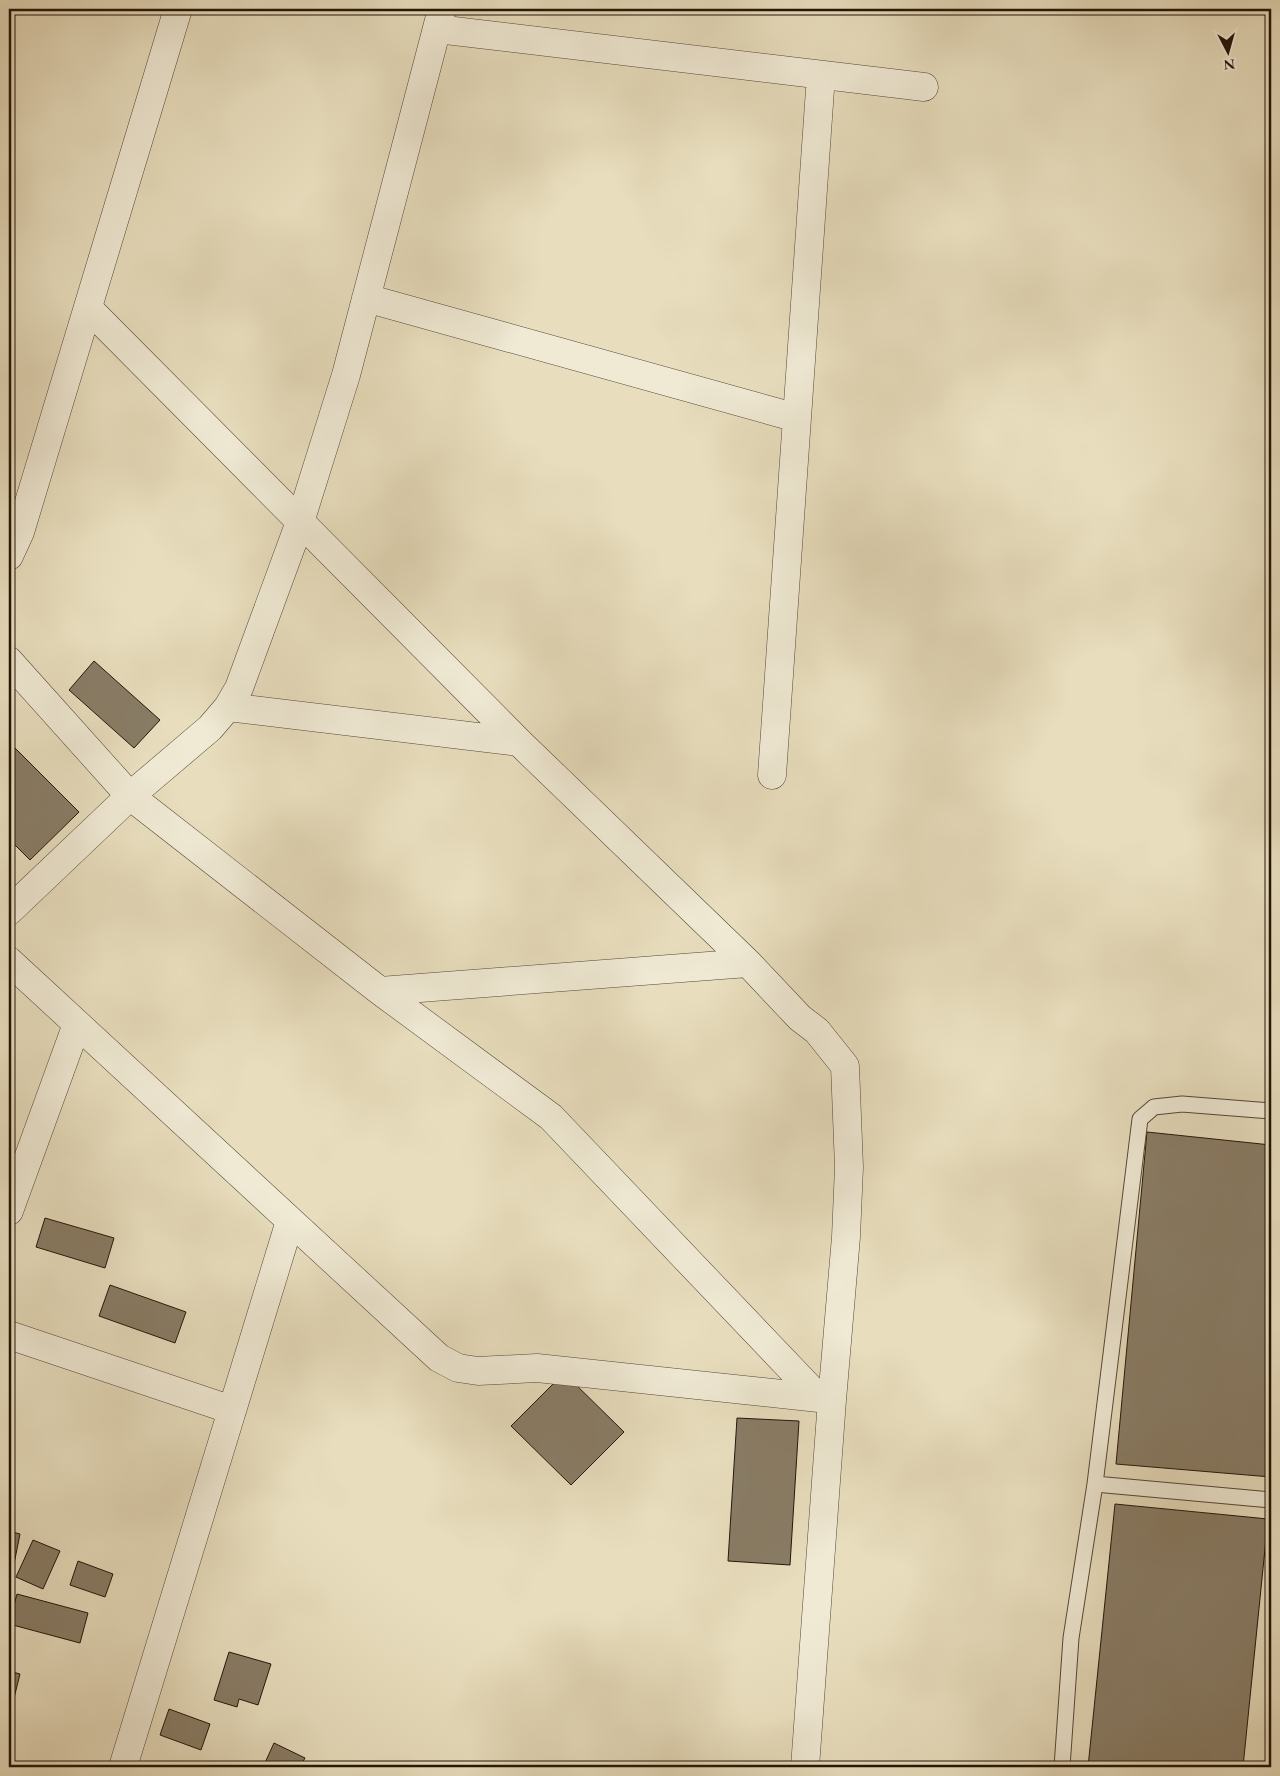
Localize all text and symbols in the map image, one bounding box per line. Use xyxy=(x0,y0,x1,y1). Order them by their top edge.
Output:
north arrow xyxy=(1202,28,1252,78)
text: N xyxy=(1222,55,1236,75)

